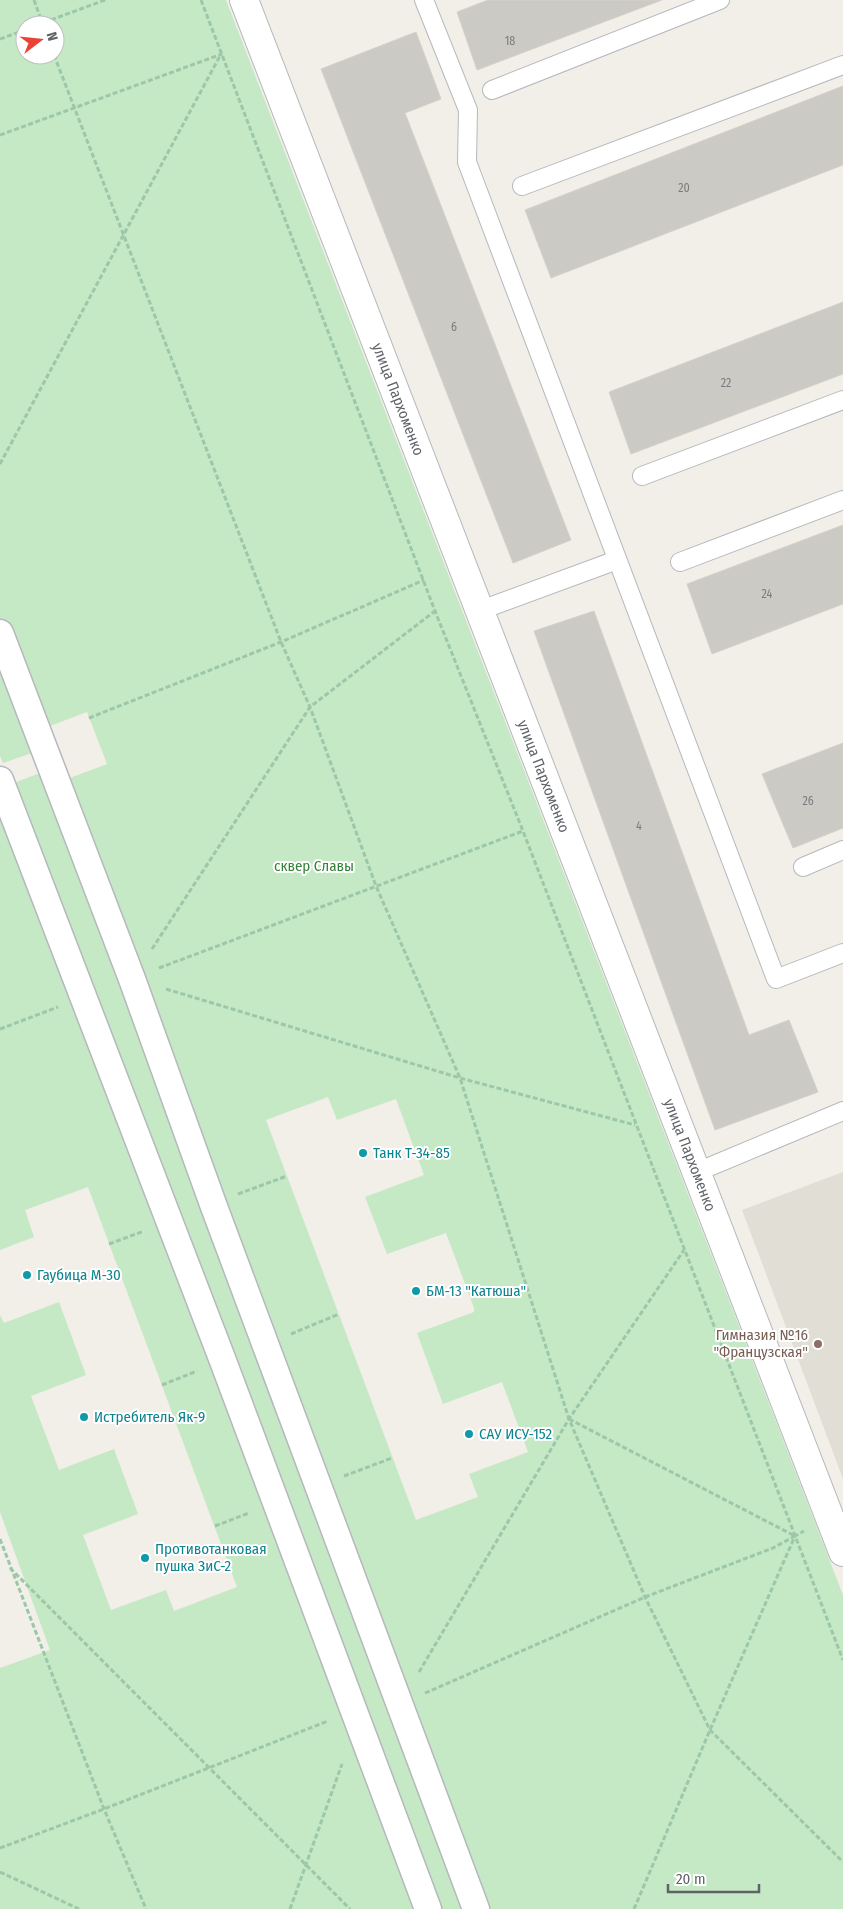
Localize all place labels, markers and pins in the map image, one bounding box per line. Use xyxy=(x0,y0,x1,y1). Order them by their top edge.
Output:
place label: Танк Т-34-85 xyxy=(373,1144,450,1162)
marker: Танк Т-34-85 xyxy=(357,1147,369,1159)
place label: Гаубица М-30 xyxy=(37,1266,121,1284)
marker: Гаубица М-30 xyxy=(21,1269,33,1281)
place label: БМ-13 "Катюша" xyxy=(426,1282,526,1300)
marker: БМ-13 "Катюша" xyxy=(410,1285,422,1297)
place label: Гимназия №16 "Французская" xyxy=(713,1326,808,1361)
marker: Гимназия №16 "Французская" xyxy=(812,1338,824,1350)
place label: Истребитель Як-9 xyxy=(94,1408,205,1426)
marker: Истребитель Як-9 xyxy=(78,1411,90,1423)
place label: САУ ИСУ-152 xyxy=(479,1425,553,1443)
marker: САУ ИСУ-152 xyxy=(463,1428,475,1440)
place label: Противотанковая пушка ЗиС-2 xyxy=(155,1540,267,1575)
marker: Противотанковая пушка ЗиС-2 xyxy=(139,1552,151,1564)

